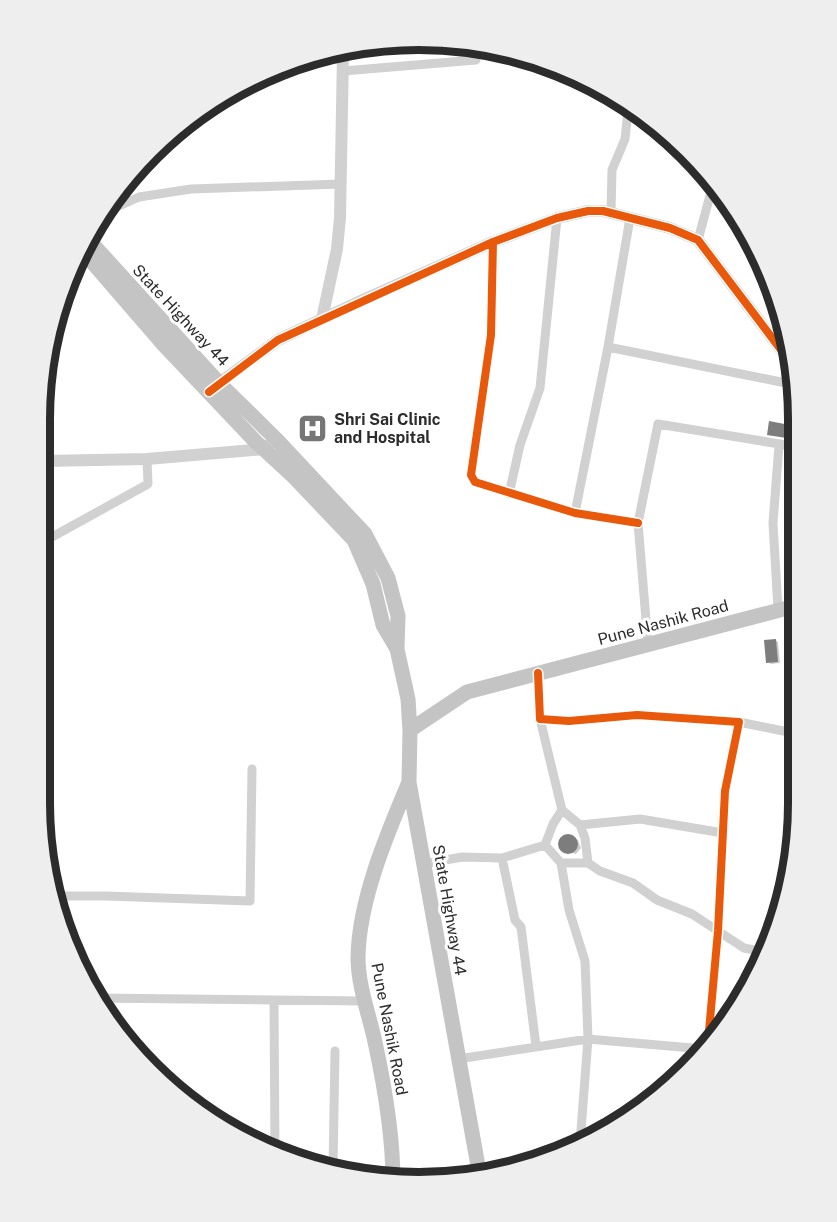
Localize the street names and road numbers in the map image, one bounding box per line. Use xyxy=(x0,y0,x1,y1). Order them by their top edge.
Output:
street label: State Highway 44 xyxy=(129,260,233,370)
street label: Pune Nashik Road xyxy=(596,596,731,649)
street label: State Highway 44 xyxy=(429,843,470,977)
street label: Pune Nashik Road xyxy=(367,961,412,1097)

